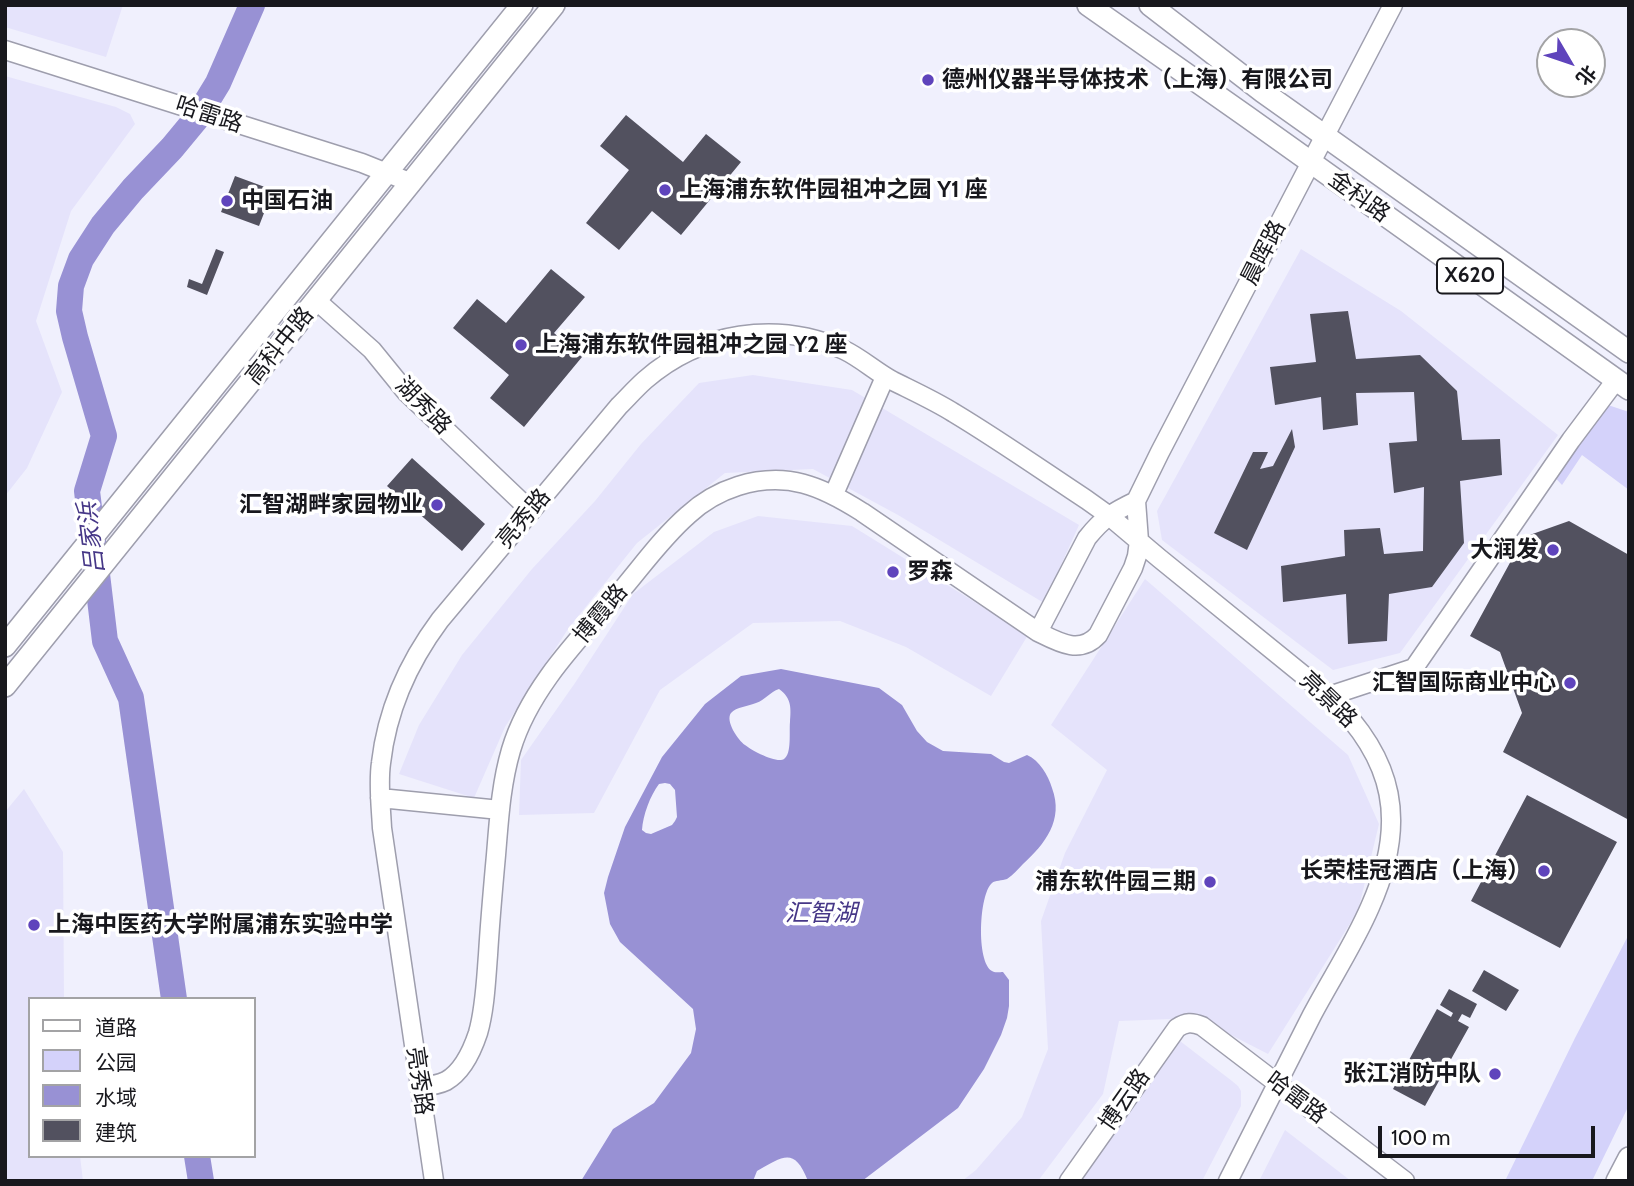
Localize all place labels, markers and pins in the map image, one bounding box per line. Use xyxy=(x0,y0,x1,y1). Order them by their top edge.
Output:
place label: 德州仪器半导体技术（上海）有限公司 xyxy=(942,66,1333,94)
marker: 德州仪器半导体技术（上海）有限公司 xyxy=(920,72,936,88)
place label: 上海浦东软件园祖冲之园 Y1 座 xyxy=(679,176,988,204)
marker: 上海浦东软件园祖冲之园 Y1 座 xyxy=(657,182,673,198)
place label: 中国石油 xyxy=(241,187,333,215)
marker: 中国石油 xyxy=(219,193,235,209)
place label: 上海浦东软件园祖冲之园 Y2 座 xyxy=(535,331,847,359)
marker: 上海浦东软件园祖冲之园 Y2 座 xyxy=(513,337,529,353)
place label: 汇智湖畔家园物业 xyxy=(239,491,423,519)
marker: 汇智湖畔家园物业 xyxy=(429,497,445,513)
place label: 大润发 xyxy=(1470,536,1539,564)
marker: 大润发 xyxy=(1545,542,1561,558)
place label: 罗森 xyxy=(907,558,953,586)
marker: 罗森 xyxy=(885,564,901,580)
place label: 汇智国际商业中心 xyxy=(1372,669,1556,697)
marker: 汇智国际商业中心 xyxy=(1562,675,1578,691)
place label: 长荣桂冠酒店（上海） xyxy=(1300,857,1530,885)
marker: 长荣桂冠酒店（上海） xyxy=(1536,863,1552,879)
place label: 浦东软件园三期 xyxy=(1035,868,1196,896)
marker: 浦东软件园三期 xyxy=(1202,874,1218,890)
place label: 上海中医药大学附属浦东实验中学 xyxy=(48,911,393,939)
marker: 上海中医药大学附属浦东实验中学 xyxy=(26,917,42,933)
place label: 张江消防中队 xyxy=(1343,1060,1481,1088)
marker: 张江消防中队 xyxy=(1487,1066,1503,1082)

